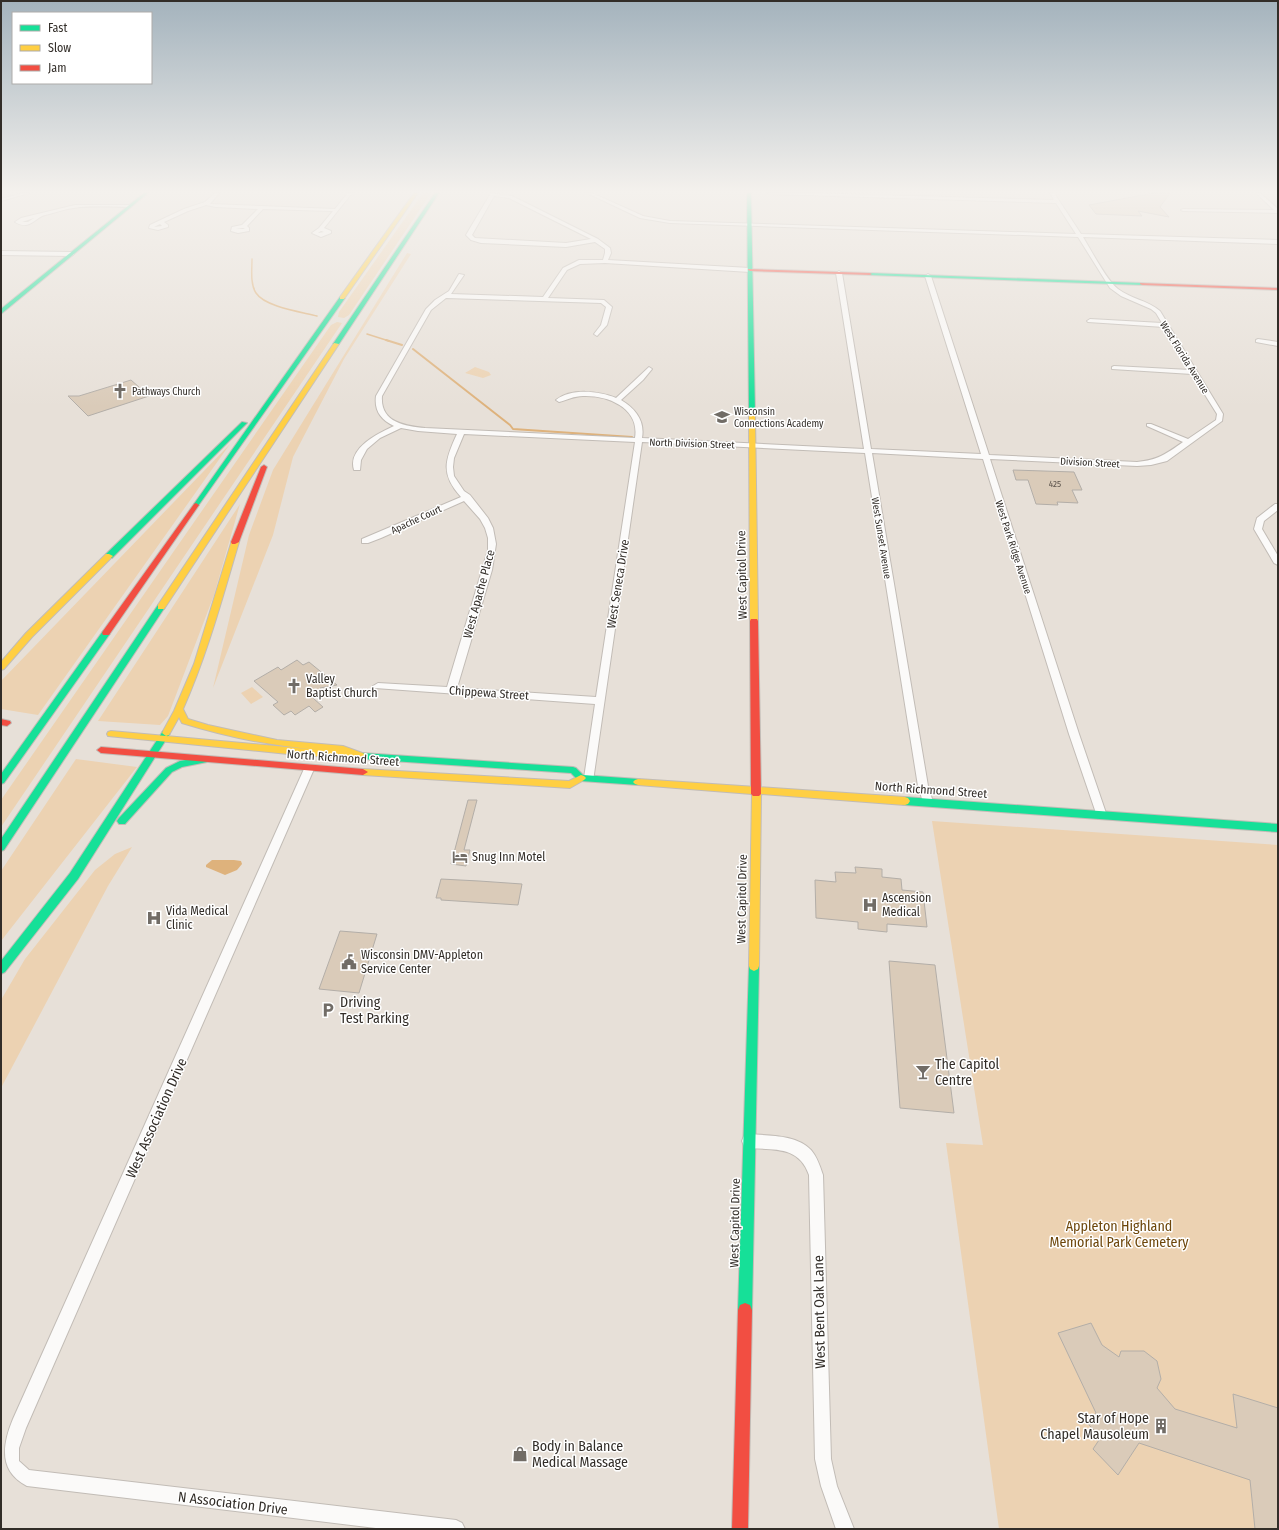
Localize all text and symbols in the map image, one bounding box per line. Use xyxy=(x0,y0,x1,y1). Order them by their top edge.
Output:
legend xyxy=(12,12,152,84)
text: Fast xyxy=(48,21,67,35)
text: Slow xyxy=(48,41,71,55)
text: Jam xyxy=(48,61,66,75)
street label: West Florida Avenue xyxy=(1157,319,1211,396)
church icon: Pathways Church xyxy=(111,382,129,400)
place label: Pathways Church xyxy=(132,386,201,398)
place label: Wisconsin Connections Academy xyxy=(734,406,824,430)
school or university icon: Wisconsin Connections Academy xyxy=(713,408,731,426)
street label: North Division Street xyxy=(649,437,736,452)
street label: Division Street xyxy=(1060,455,1121,471)
house number: 425 xyxy=(1049,479,1061,489)
street label: West Sunset Avenue xyxy=(869,496,893,580)
street label: West Park Ridge Avenue xyxy=(992,499,1034,596)
street label: Apache Court xyxy=(389,503,444,537)
street label: West Capitol Drive xyxy=(734,530,750,620)
street label: West Seneca Drive xyxy=(604,538,632,630)
street label: West Apache Place xyxy=(460,548,498,640)
place label: Valley Baptist Church xyxy=(306,672,378,700)
church icon: Valley Baptist Church xyxy=(285,677,303,695)
street label: Chippewa Street xyxy=(449,683,529,703)
street label: North Richmond Street xyxy=(286,747,400,769)
street label: North Richmond Street xyxy=(874,779,988,801)
hotel icon: Snug Inn Motel xyxy=(451,848,469,866)
place label: Snug Inn Motel xyxy=(472,850,545,864)
street label: West Capitol Drive xyxy=(734,854,750,944)
place label: Ascension Medical xyxy=(882,891,931,919)
hospital icon: Ascension Medical xyxy=(861,896,879,914)
place label: Vida Medical Clinic xyxy=(166,904,228,932)
hospital icon: Vida Medical Clinic xyxy=(145,909,163,927)
place label: Wisconsin DMV-Appleton Service Center xyxy=(361,948,483,976)
public building icon: Wisconsin DMV-Appleton Service Center xyxy=(340,953,358,971)
place label: Driving Test Parking xyxy=(340,994,409,1027)
parking icon: Driving Test Parking xyxy=(319,1001,337,1019)
street label: West Association Drive xyxy=(122,1055,191,1181)
place label: The Capitol Centre xyxy=(935,1056,1000,1089)
bar icon: The Capitol Centre xyxy=(914,1063,932,1081)
street label: West Capitol Drive xyxy=(727,1178,743,1268)
park label: Appleton Highland Memorial Park Cemetery xyxy=(1049,1218,1189,1251)
street label: West Bent Oak Lane xyxy=(810,1255,829,1369)
place label: Star of Hope Chapel Mausoleum xyxy=(1040,1410,1149,1443)
building icon: Star of Hope Chapel Mausoleum xyxy=(1152,1417,1170,1435)
place label: Body in Balance Medical Massage xyxy=(532,1438,628,1471)
shop icon: Body in Balance Medical Massage xyxy=(511,1445,529,1463)
street label: N Association Drive xyxy=(177,1488,289,1519)

